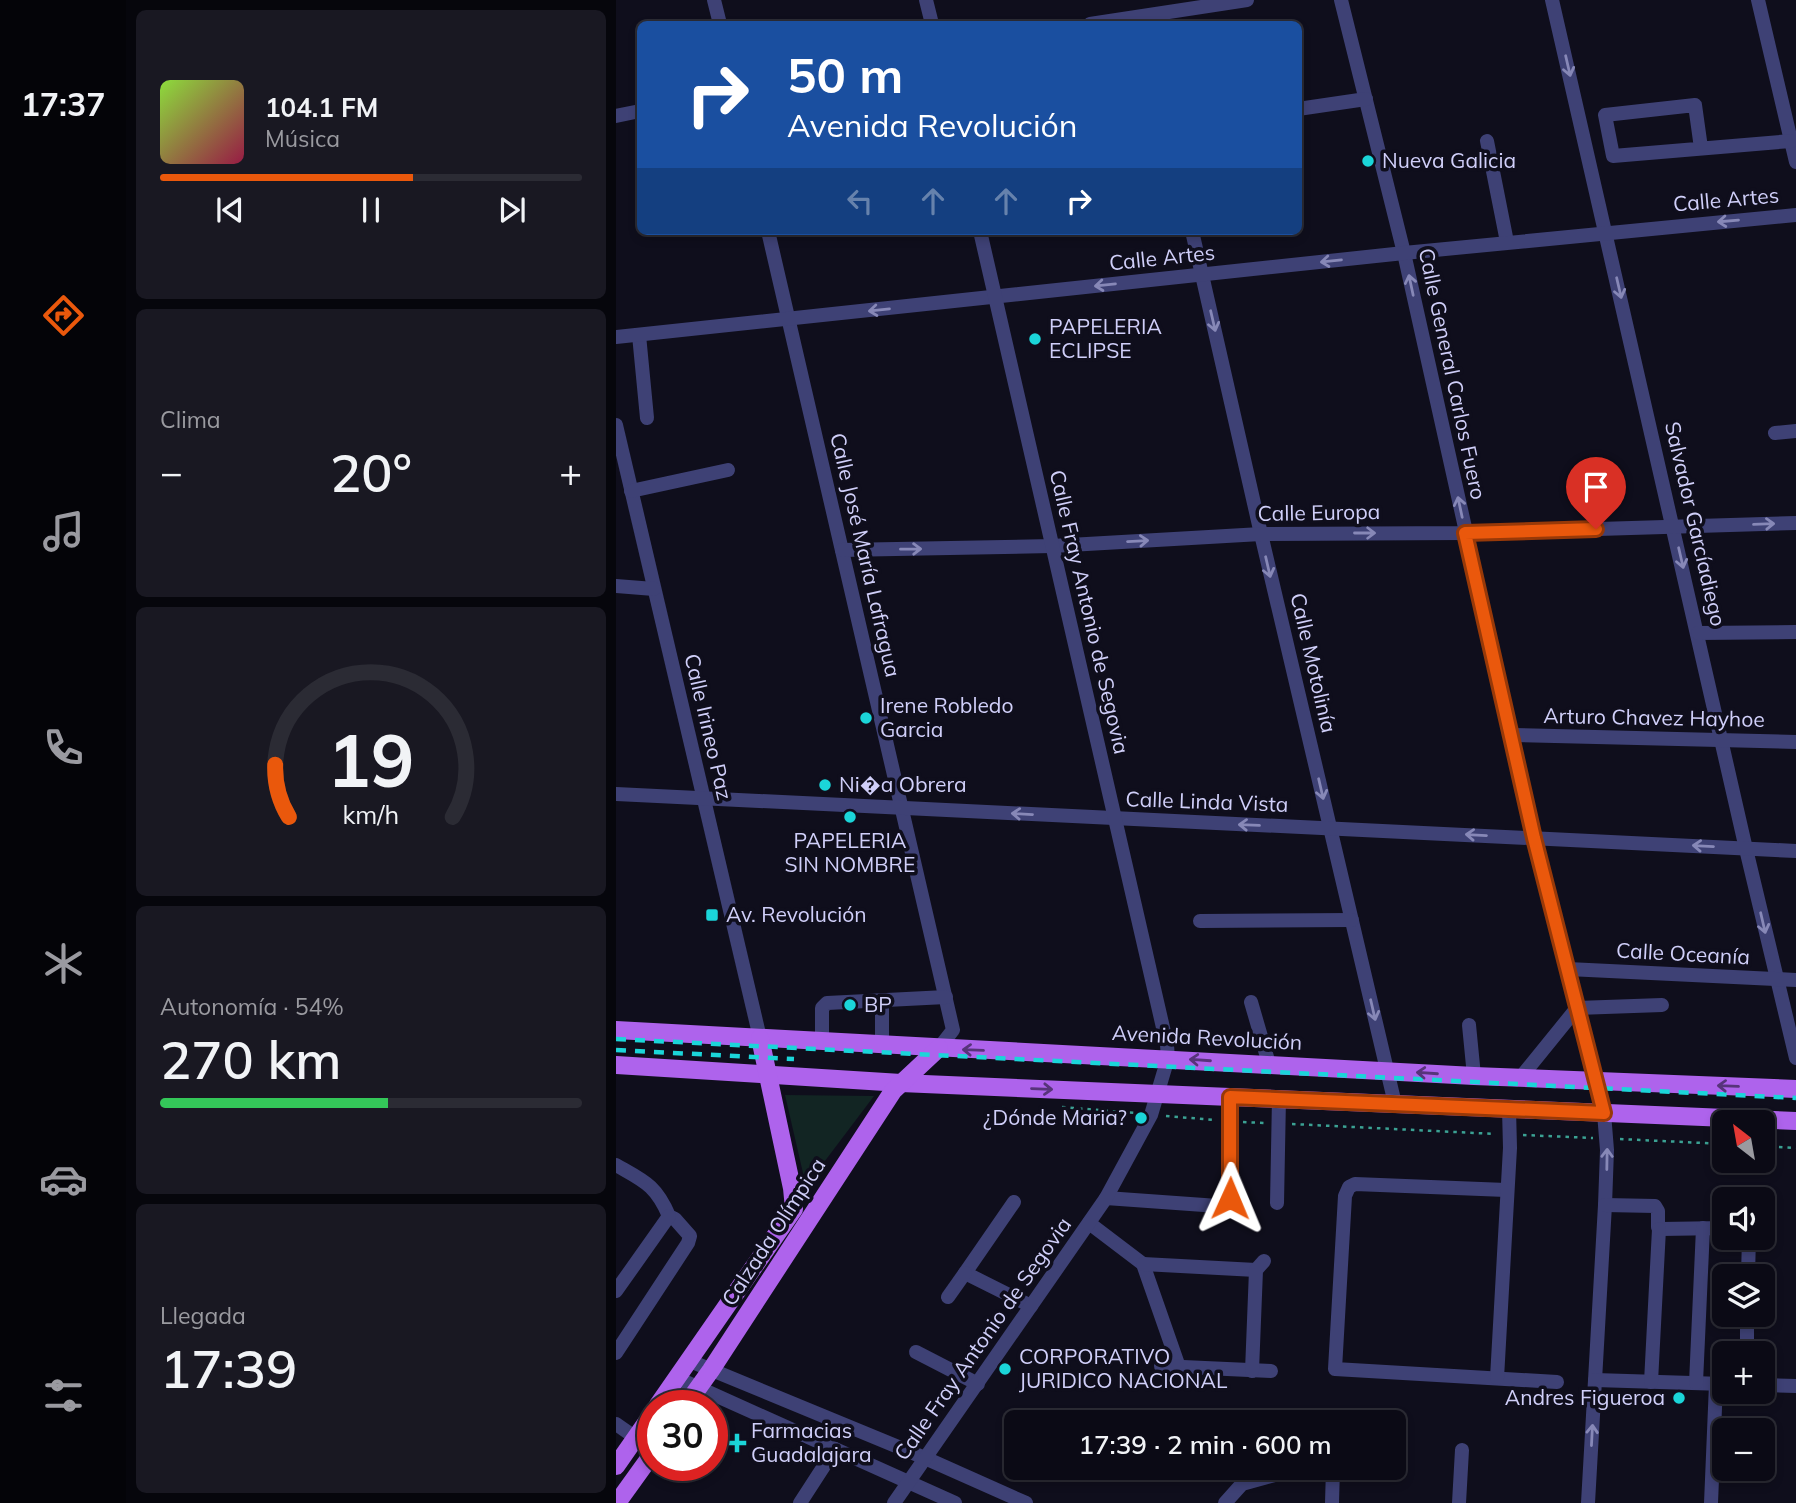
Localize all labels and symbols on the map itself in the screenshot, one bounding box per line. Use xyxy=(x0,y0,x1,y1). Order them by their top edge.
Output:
one-way arrow xyxy=(1562,55,1575,77)
place label: Nueva Galicia xyxy=(1382,147,1516,173)
marker: Nueva Galicia xyxy=(1360,153,1376,169)
street label: Calle Artes xyxy=(1672,181,1780,217)
one-way arrow xyxy=(1717,215,1740,228)
street label: Calle Artes xyxy=(1108,239,1216,275)
street label: Calle General Carlos Fuero xyxy=(1414,246,1492,502)
one-way arrow xyxy=(1320,255,1343,268)
one-way arrow xyxy=(1404,274,1417,297)
one-way arrow xyxy=(1613,276,1626,299)
one-way arrow xyxy=(1094,279,1117,292)
one-way arrow xyxy=(868,303,891,316)
one-way arrow xyxy=(1206,309,1220,332)
place label: PAPELERIA ECLIPSE xyxy=(1049,313,1162,363)
marker: PAPELERIA ECLIPSE xyxy=(1027,331,1043,347)
street label: Salvador Garcíadiego xyxy=(1660,419,1732,629)
street label: Calle José María Lafragua xyxy=(825,430,907,679)
pin xyxy=(1566,457,1626,529)
street label: Calle Fray Antonio de Segovia xyxy=(1045,467,1135,756)
one-way arrow xyxy=(1453,496,1466,519)
street label: Calle Europa xyxy=(1257,498,1381,526)
one-way arrow xyxy=(1752,517,1775,531)
one-way arrow xyxy=(1353,527,1376,540)
one-way arrow xyxy=(1126,534,1149,547)
one-way arrow xyxy=(899,542,922,556)
one-way arrow xyxy=(1675,546,1688,569)
one-way arrow xyxy=(1262,555,1276,578)
street label: Calle Motolinía xyxy=(1285,590,1343,735)
street label: Calle Irineo Paz xyxy=(679,651,738,803)
place label: Irene Robledo Garcia xyxy=(880,692,1013,742)
street label: Arturo Chavez Hayhoe xyxy=(1543,702,1765,732)
marker: Irene Robledo Garcia xyxy=(858,710,874,726)
place label: Ni�a Obrera xyxy=(839,771,967,797)
marker: Ni�a Obrera xyxy=(817,777,833,793)
one-way arrow xyxy=(1315,777,1328,799)
street label: Calle Linda Vista xyxy=(1125,785,1289,817)
one-way arrow xyxy=(1011,807,1033,820)
marker: PAPELERIA SIN NOMBRE xyxy=(842,809,858,825)
one-way arrow xyxy=(1238,818,1261,831)
place label: PAPELERIA SIN NOMBRE xyxy=(785,827,915,877)
one-way arrow xyxy=(1465,829,1488,842)
one-way arrow xyxy=(1692,840,1715,853)
place label: Av. Revolución xyxy=(726,901,867,927)
marker: Av. Revolución xyxy=(704,907,720,923)
one-way arrow xyxy=(1757,911,1771,934)
street label: Calle Oceanía xyxy=(1616,937,1751,969)
place label: BP xyxy=(864,991,892,1017)
marker: BP xyxy=(842,997,858,1013)
one-way arrow xyxy=(1367,998,1380,1021)
street label: Avenida Revolución xyxy=(1111,1019,1303,1055)
one-way arrow xyxy=(961,1043,984,1056)
one-way arrow xyxy=(1189,1053,1212,1066)
one-way arrow xyxy=(1416,1066,1439,1079)
one-way arrow xyxy=(1717,1079,1740,1092)
one-way arrow xyxy=(1031,1082,1054,1095)
place label: ¿Dónde Maria? xyxy=(983,1104,1127,1130)
marker: ¿Dónde Maria? xyxy=(1133,1110,1149,1126)
north arrow xyxy=(1712,1110,1774,1172)
one-way arrow xyxy=(1600,1148,1613,1171)
street label: Calzada Olímpica xyxy=(716,1153,831,1310)
position arrow xyxy=(1193,1161,1267,1235)
street label: Calle Fray Antonio de Segovia xyxy=(888,1212,1076,1465)
place label: CORPORATIVO JURIDICO NACIONAL xyxy=(1019,1343,1228,1393)
marker: CORPORATIVO JURIDICO NACIONAL xyxy=(997,1361,1013,1377)
place label: Andres Figueroa xyxy=(1505,1384,1665,1410)
speed limit sign: 30 xyxy=(637,1390,728,1481)
marker: Andres Figueroa xyxy=(1671,1390,1687,1406)
place label: Farmacias Guadalajara xyxy=(751,1417,872,1467)
one-way arrow xyxy=(1586,1424,1599,1447)
marker: Farmacias Guadalajara xyxy=(729,1435,745,1451)

